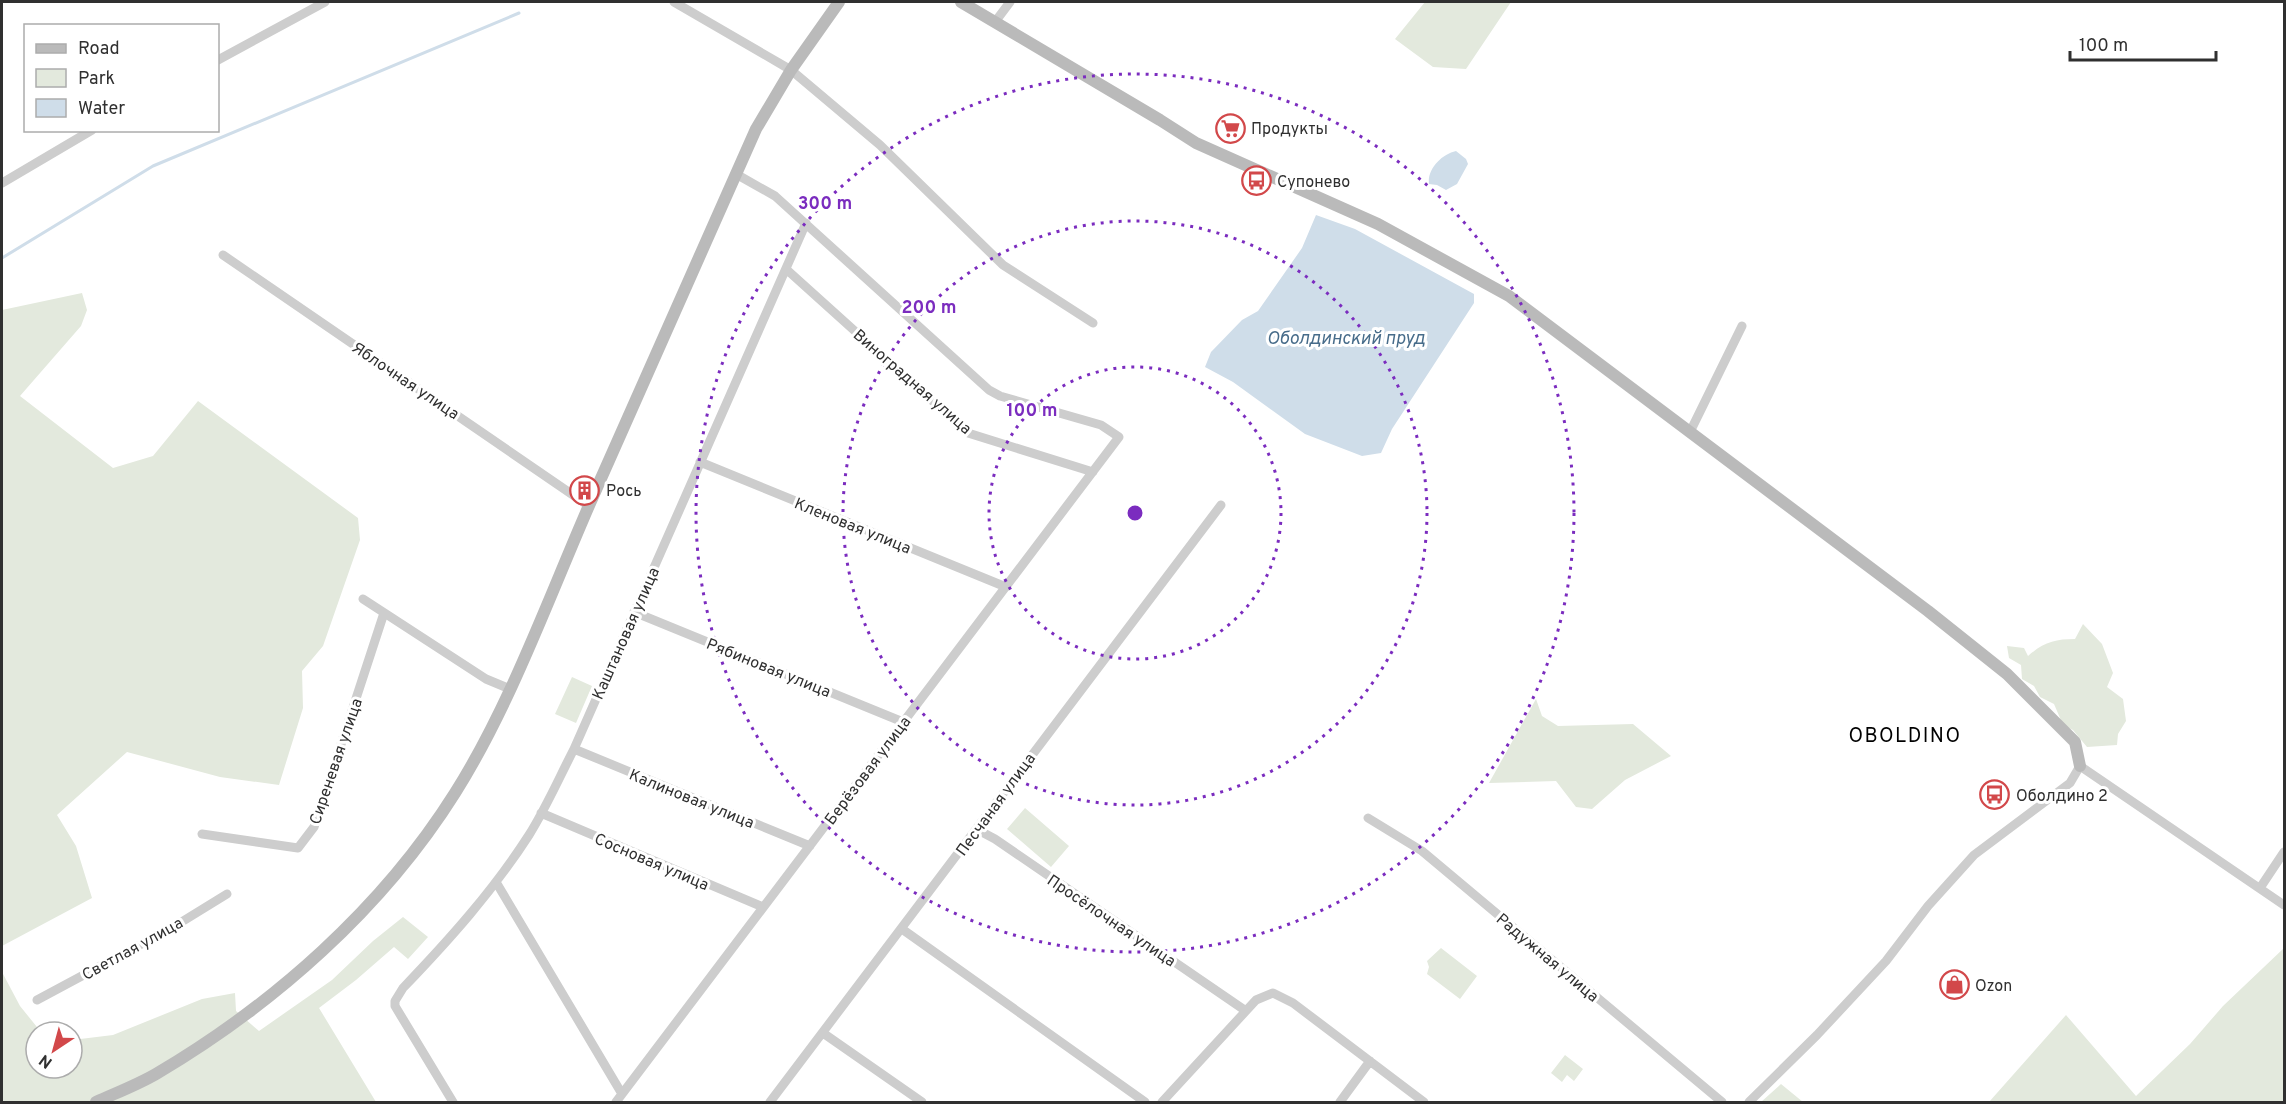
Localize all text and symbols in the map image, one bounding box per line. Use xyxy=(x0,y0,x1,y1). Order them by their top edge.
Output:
legend xyxy=(24,24,219,132)
scale bar xyxy=(2070,24,2216,62)
text: 100 m xyxy=(2079,35,2128,58)
text: Road xyxy=(78,38,120,61)
text: Park xyxy=(78,68,115,91)
text: Water xyxy=(78,98,125,121)
supermarket icon: Продукты xyxy=(1214,112,1246,144)
place label: Продукты xyxy=(1251,120,1328,140)
bus stop icon: Супонево xyxy=(1240,165,1272,197)
place label: Супонево xyxy=(1277,173,1350,193)
text: 300 m xyxy=(798,193,852,216)
text: 200 m xyxy=(901,297,957,320)
street label: Виноградная улица xyxy=(848,326,975,439)
water label: Оболдинский пруд xyxy=(1267,328,1426,351)
street label: Яблочная улица xyxy=(347,338,462,425)
text: 100 m xyxy=(1006,400,1058,423)
building icon: Рось xyxy=(569,474,601,506)
place label: Рось xyxy=(606,482,642,502)
street label: Кленовая улица xyxy=(791,494,913,559)
centre of rings xyxy=(1125,503,1145,523)
street label: Каштановая улица xyxy=(589,565,665,703)
street label: Рябиновая улица xyxy=(703,635,833,703)
street label: Сиреневая улица xyxy=(306,696,368,827)
street label: Берёзовая улица xyxy=(821,713,916,830)
district label: OBOLDINO xyxy=(1848,724,1962,750)
street label: Песчаная улица xyxy=(953,750,1041,861)
street label: Калиновая улица xyxy=(626,766,757,834)
bus stop icon: Оболдино 2 xyxy=(1979,779,2011,811)
place label: Оболдино 2 xyxy=(2016,787,2108,807)
street label: Сосновая улица xyxy=(591,830,711,896)
street label: Просёлочная улица xyxy=(1043,871,1179,972)
street label: Радужная улица xyxy=(1491,910,1602,1007)
street label: Светлая улица xyxy=(79,914,187,986)
shop icon: Ozon xyxy=(1938,969,1970,1001)
place label: Ozon xyxy=(1975,977,2012,997)
north arrow xyxy=(24,1020,84,1080)
text: N xyxy=(36,1049,57,1072)

